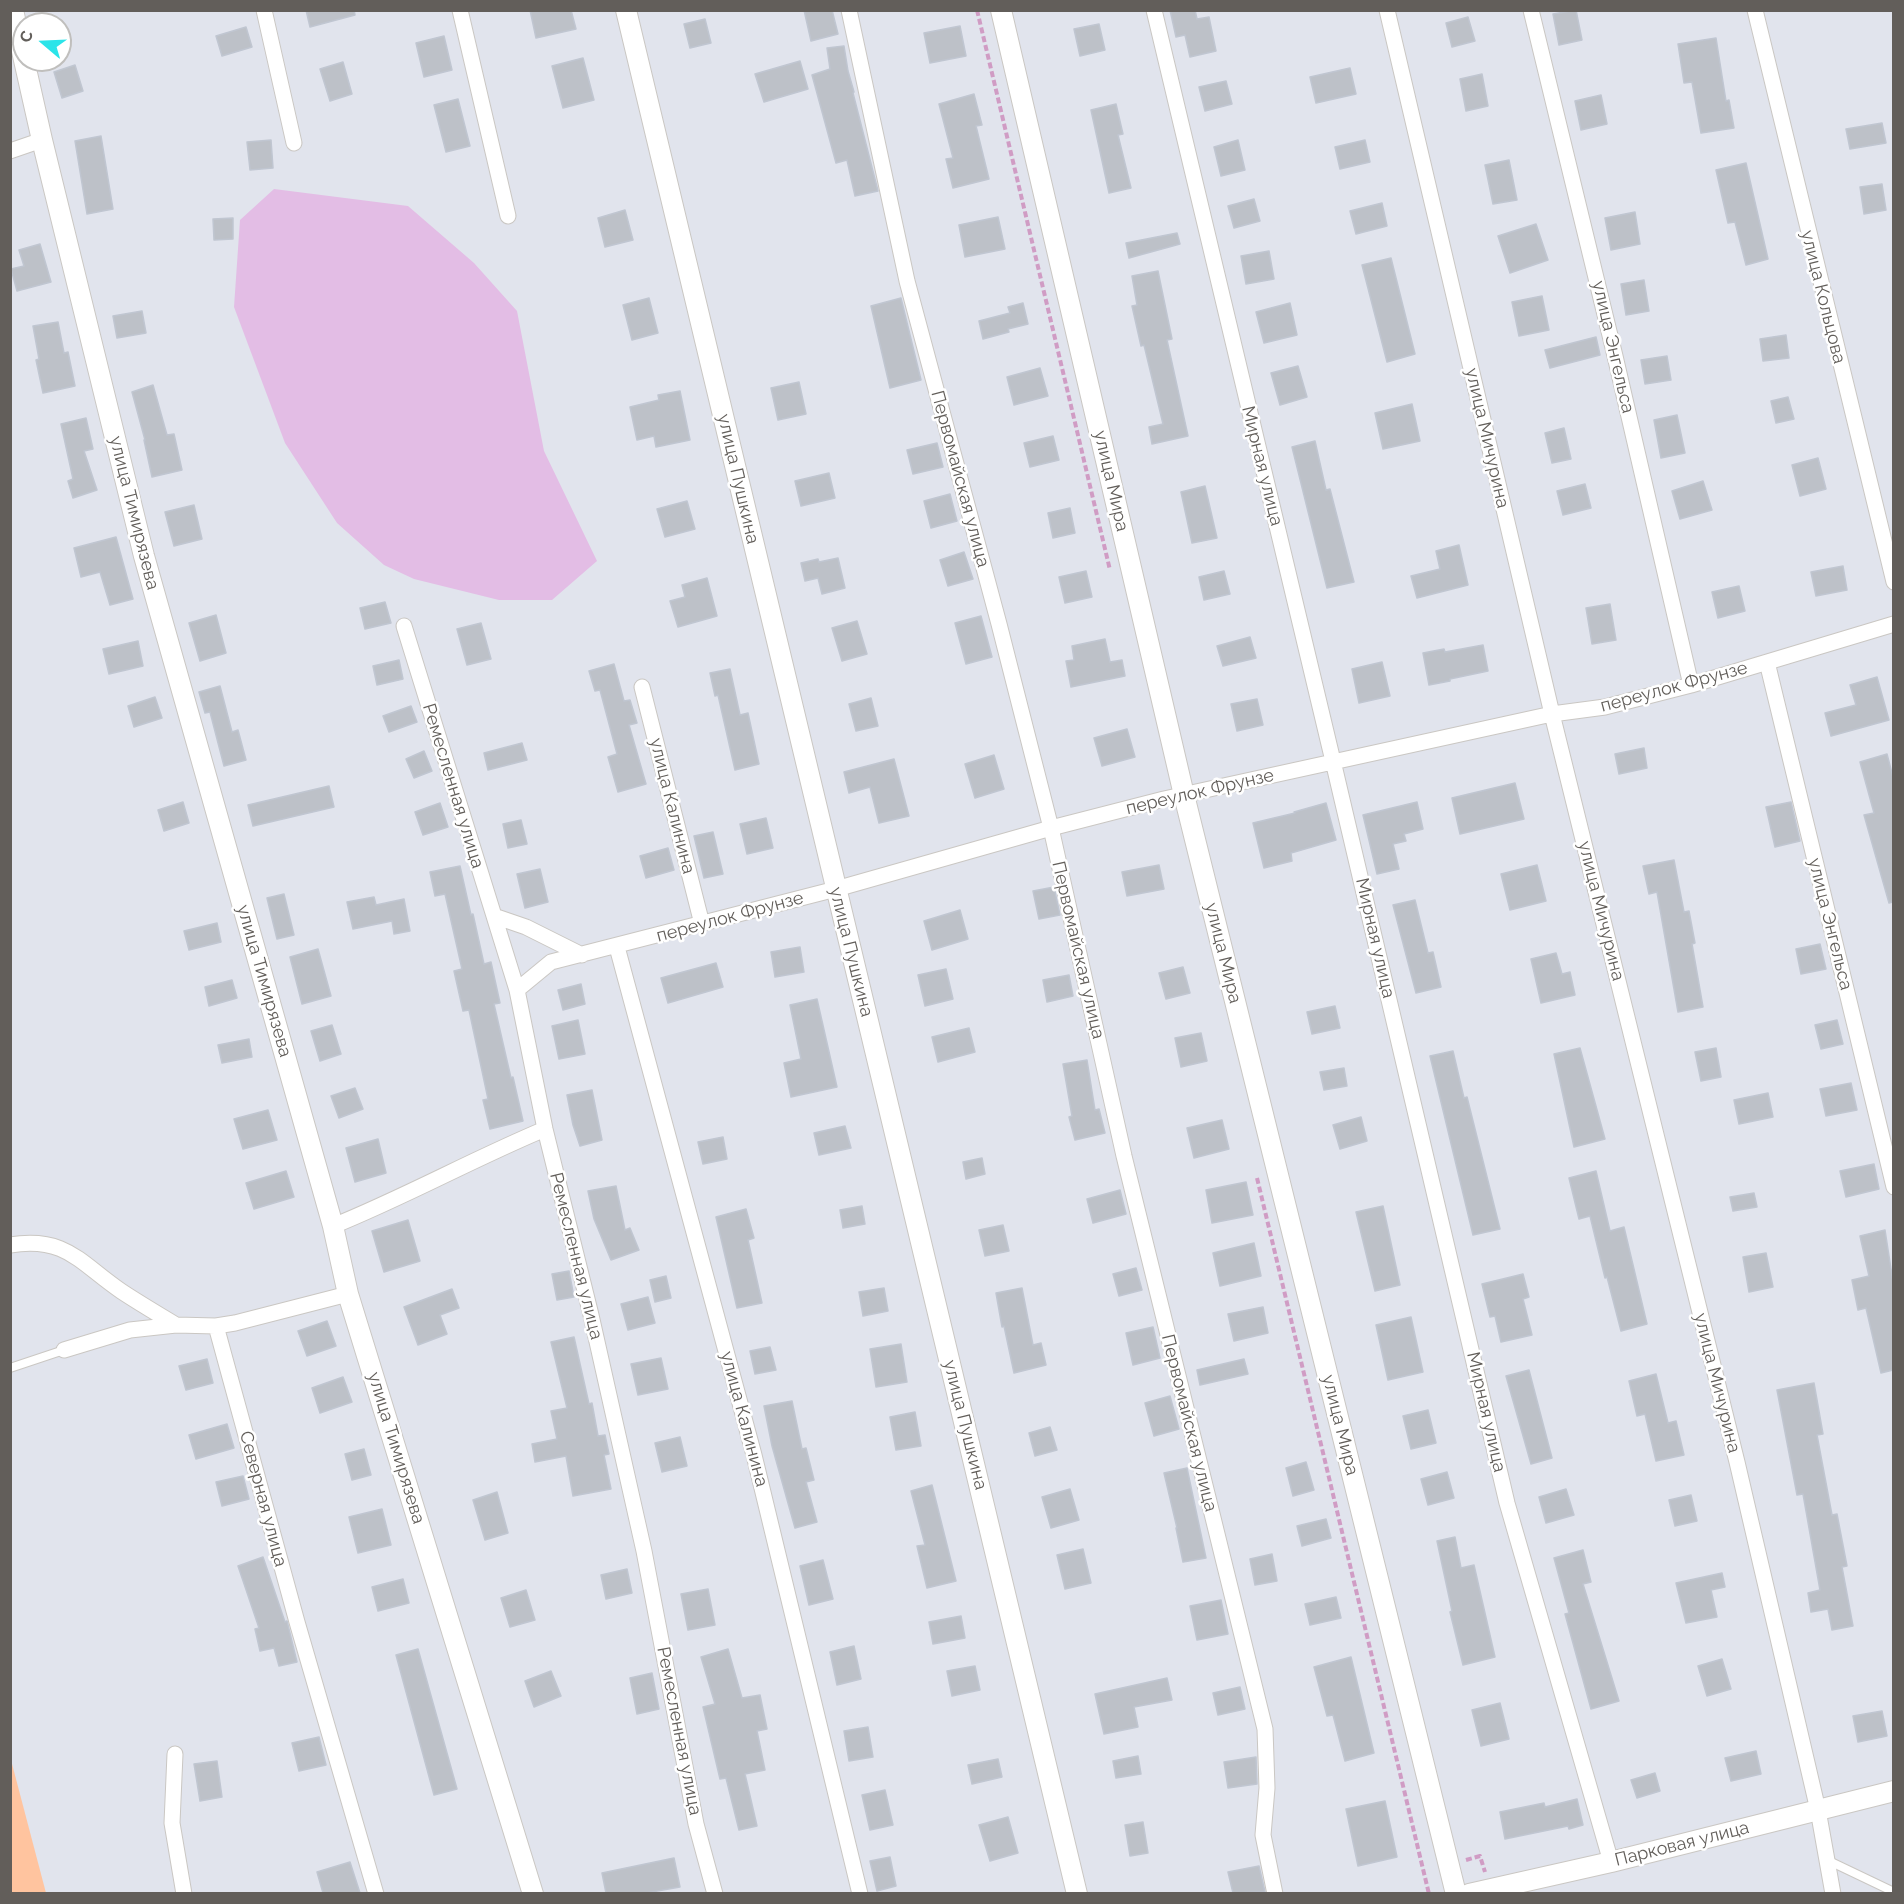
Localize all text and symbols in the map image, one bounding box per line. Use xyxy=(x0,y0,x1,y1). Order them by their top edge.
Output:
north arrow xyxy=(12,12,72,72)
text: С xyxy=(16,28,37,45)
street label: улица Кольцова xyxy=(1796,228,1850,366)
street label: улица Энгельса xyxy=(1587,279,1639,415)
street label: улица Мичурина xyxy=(1460,366,1514,510)
street label: Первомайская улица xyxy=(926,388,994,570)
street label: Мирная улица xyxy=(1237,404,1287,528)
street label: улица Пушкина xyxy=(713,412,763,546)
street label: улица Мира xyxy=(1089,428,1133,534)
street label: улица Тимирязева xyxy=(104,434,164,592)
street label: переулок Фрунзе xyxy=(1598,657,1750,717)
street label: Ремесленная улица xyxy=(418,701,488,871)
street label: улица Калинина xyxy=(645,736,699,876)
street label: переулок Фрунзе xyxy=(1124,764,1276,820)
street label: улица Мичурина xyxy=(1573,839,1629,983)
street label: улица Энгельса xyxy=(1803,856,1857,992)
street label: Первомайская улица xyxy=(1047,859,1109,1041)
street label: Мирная улица xyxy=(1351,876,1399,1000)
street label: улица Пушкина xyxy=(824,885,878,1019)
street label: переулок Фрунзе xyxy=(654,887,806,947)
street label: улица Мира xyxy=(1200,900,1246,1006)
street label: улица Тимирязева xyxy=(232,902,296,1060)
street label: Ремесленная улица xyxy=(545,1170,607,1342)
street label: улица Мичурина xyxy=(1689,1311,1745,1455)
street label: Первомайская улица xyxy=(1157,1332,1221,1514)
street label: улица Калинина xyxy=(716,1349,772,1489)
street label: Мирная улица xyxy=(1462,1350,1510,1474)
street label: улица Пушкина xyxy=(938,1358,992,1492)
street label: улица Тимирязева xyxy=(363,1369,429,1527)
street label: улица Мира xyxy=(1317,1372,1363,1478)
street label: Северная улица xyxy=(235,1429,291,1569)
street label: Ремесленная улица xyxy=(652,1645,706,1817)
street label: Парковая улица xyxy=(1613,1817,1751,1871)

